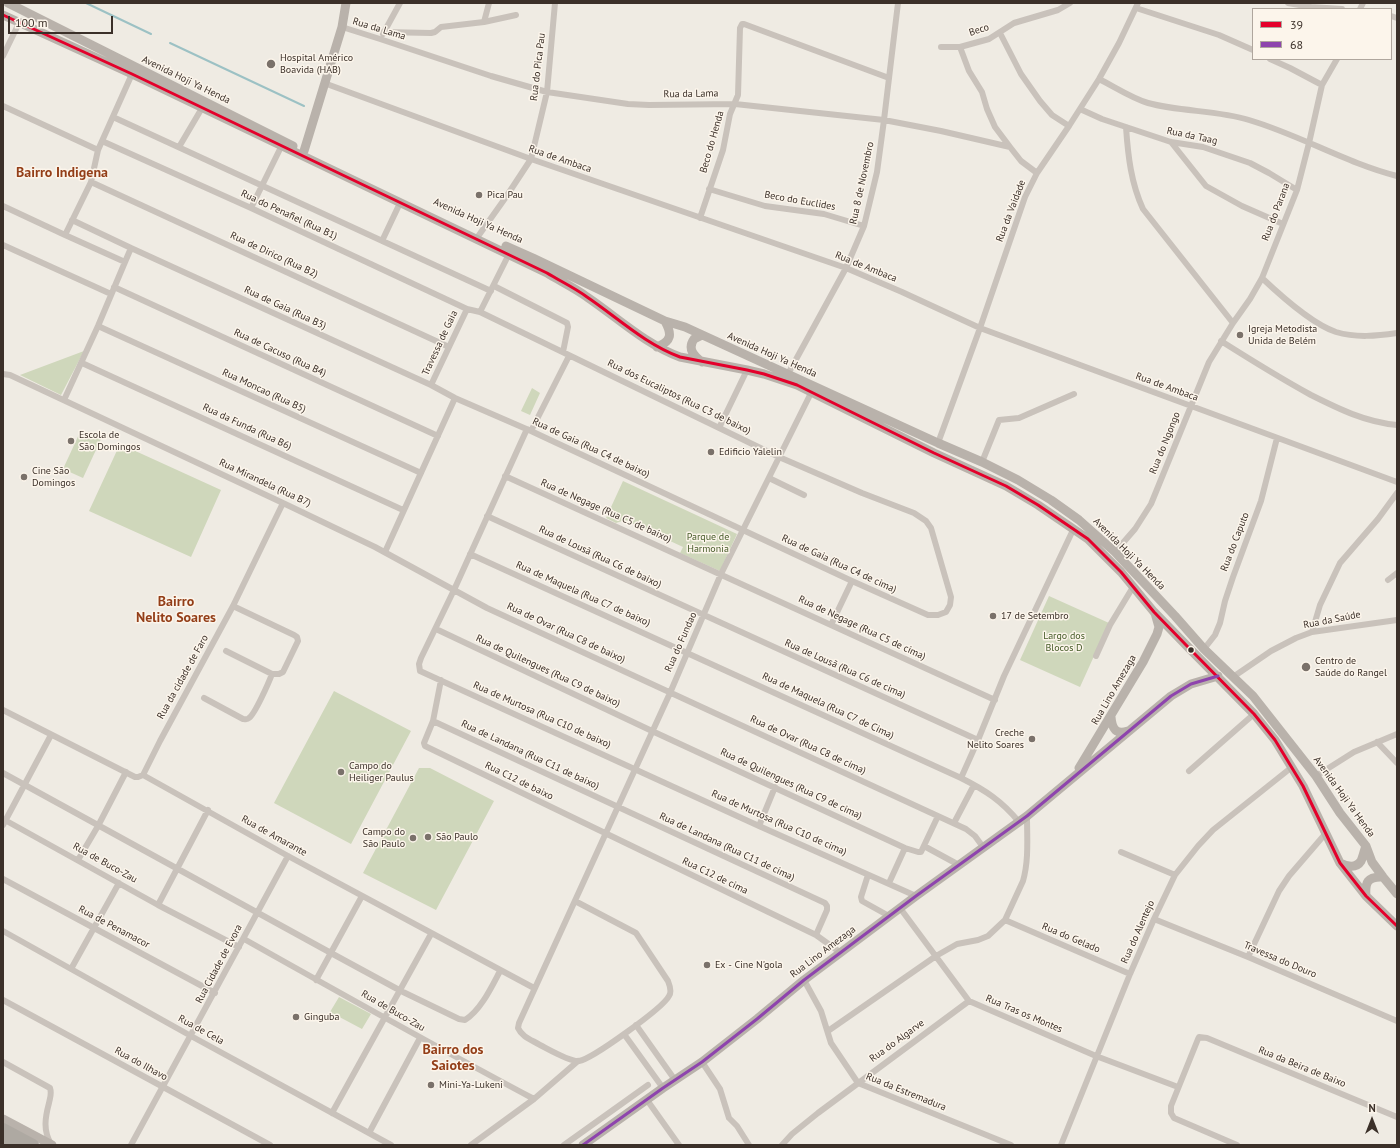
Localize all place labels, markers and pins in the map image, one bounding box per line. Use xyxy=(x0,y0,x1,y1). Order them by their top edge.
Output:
place label: Hospital Américo Boavida (HAB) xyxy=(280,52,353,76)
marker: Hospital Américo Boavida (HAB) xyxy=(265,58,277,70)
place label: Pica Pau xyxy=(487,189,523,201)
marker: Pica Pau xyxy=(474,190,484,200)
place label: Igreja Metodista Unida de Belém xyxy=(1248,323,1317,346)
marker: Igreja Metodista Unida de Belém xyxy=(1235,330,1245,340)
place label: Escola de São Domingos xyxy=(79,429,140,452)
marker: Escola de São Domingos xyxy=(66,436,76,446)
place label: Edificio Yalelin xyxy=(719,446,782,458)
marker: Edificio Yalelin xyxy=(706,447,716,457)
place label: Cine São Domingos xyxy=(32,465,75,488)
marker: Cine São Domingos xyxy=(19,472,29,482)
place label: 17 de Setembro xyxy=(1001,610,1069,622)
marker: 17 de Setembro xyxy=(988,611,998,621)
unlabelled marker xyxy=(1186,645,1196,655)
place label: Centro de Saúde do Rangel xyxy=(1315,655,1387,678)
marker: Centro de Saúde do Rangel xyxy=(1300,661,1312,673)
place label: Creche Nelito Soares xyxy=(967,727,1024,750)
marker: Creche Nelito Soares xyxy=(1027,734,1037,744)
place label: Campo do Heiliger Paulus xyxy=(349,760,414,784)
marker: Campo do Heiliger Paulus xyxy=(336,767,346,777)
place label: Campo do São Paulo xyxy=(362,826,405,850)
place label: São Paulo xyxy=(436,831,478,843)
marker: São Paulo xyxy=(423,832,433,842)
marker: Campo do São Paulo xyxy=(408,833,418,843)
place label: Ex - Cine N'gola xyxy=(715,959,783,971)
marker: Ex - Cine N'gola xyxy=(702,960,712,970)
place label: Ginguba xyxy=(304,1011,339,1023)
marker: Ginguba xyxy=(291,1012,301,1022)
place label: Mini-Ya-Lukeni xyxy=(439,1079,503,1091)
marker: Mini-Ya-Lukeni xyxy=(426,1080,436,1090)

